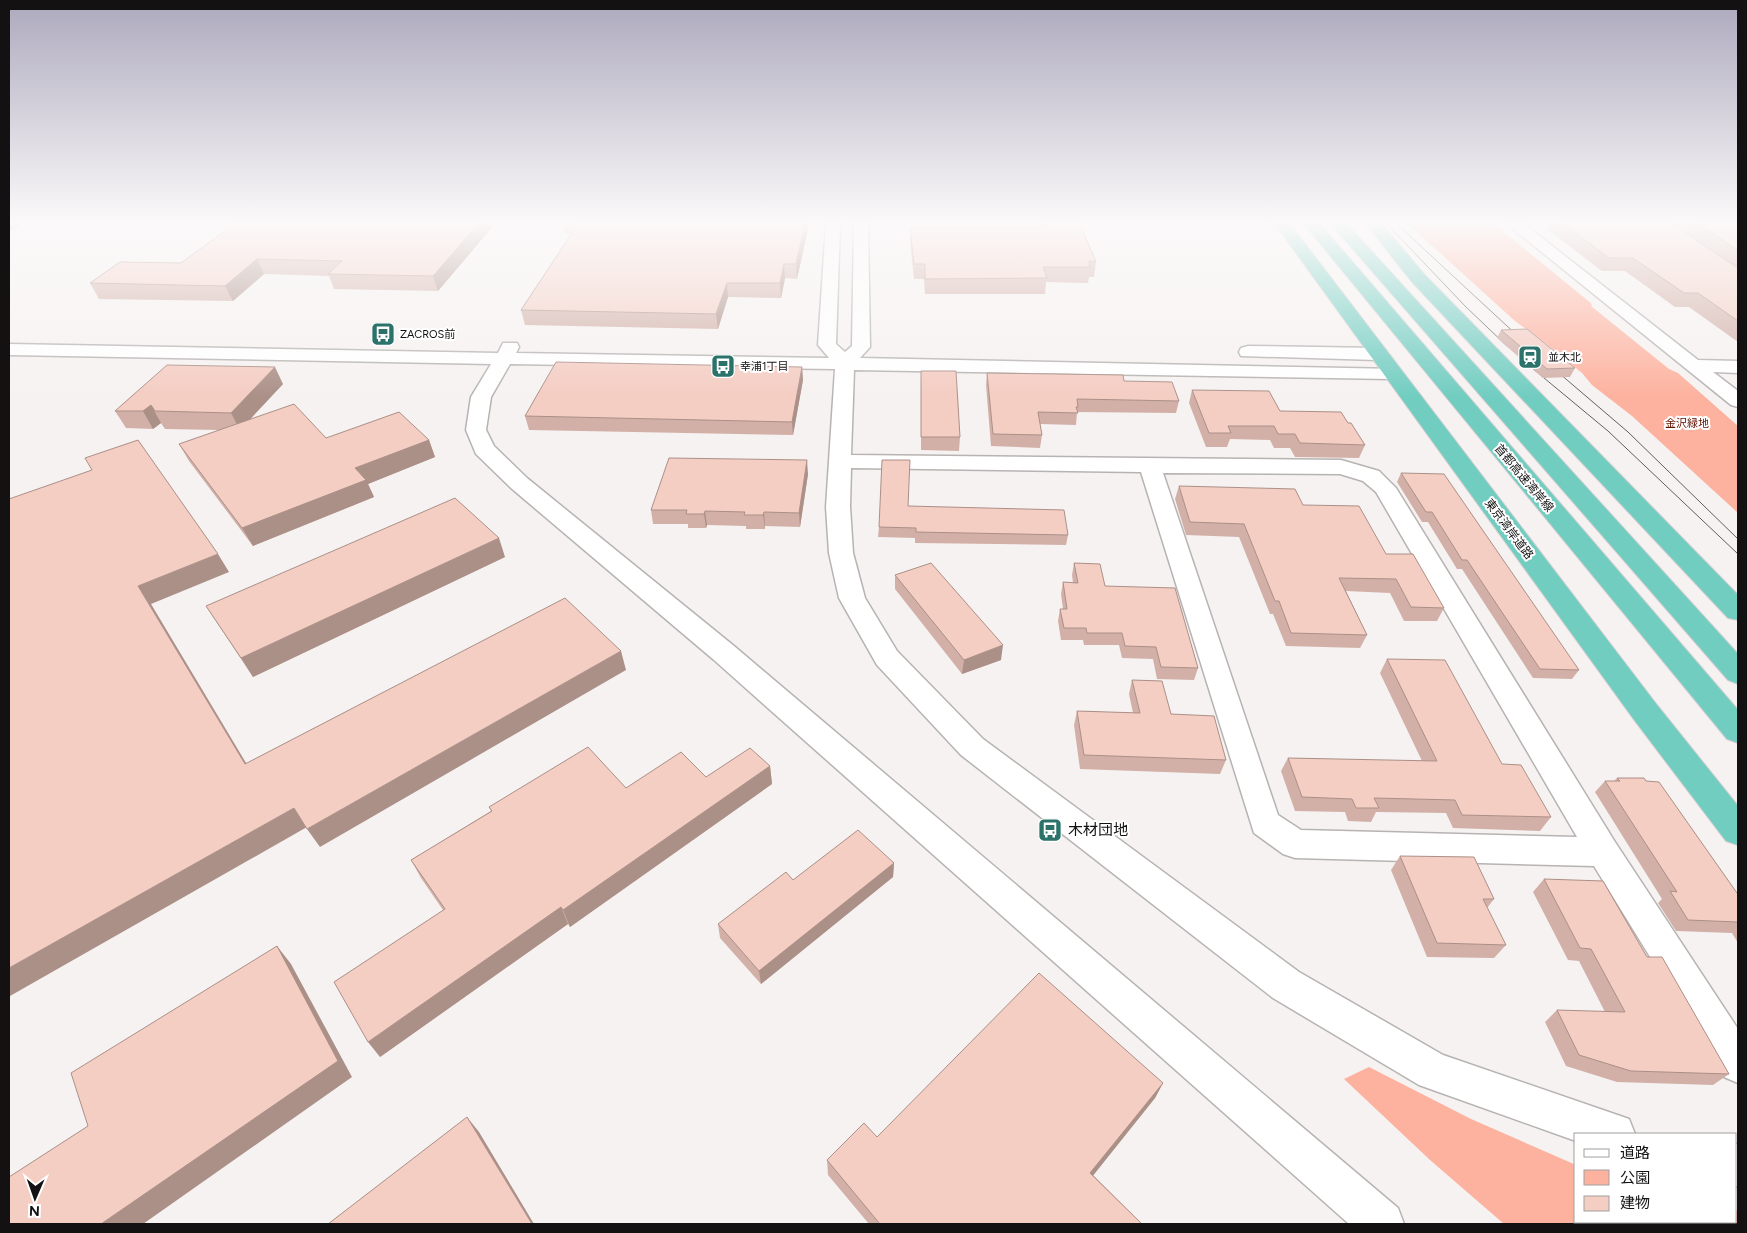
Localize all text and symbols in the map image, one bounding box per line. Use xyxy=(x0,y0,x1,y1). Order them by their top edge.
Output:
bus stop icon: ZACROS前 xyxy=(370,321,396,347)
place label: ZACROS前 xyxy=(400,328,455,341)
station icon: 並木北 xyxy=(1517,344,1543,370)
place label: 並木北 xyxy=(1548,351,1581,364)
bus stop icon: 幸浦1丁目 xyxy=(710,353,736,379)
place label: 幸浦1丁目 xyxy=(740,360,789,373)
park label: 金沢緑地 xyxy=(1665,417,1709,430)
street label: 首都高速湾岸線 xyxy=(1492,441,1556,515)
street label: 東京湾岸道路 xyxy=(1482,496,1536,562)
bus stop icon: 木材団地 xyxy=(1037,817,1063,843)
place label: 木材団地 xyxy=(1068,821,1128,839)
legend xyxy=(1574,1133,1737,1223)
text: 道路 xyxy=(1620,1144,1650,1162)
text: 公園 xyxy=(1620,1169,1650,1187)
north arrow xyxy=(10,1173,60,1223)
text: 建物 xyxy=(1620,1194,1650,1212)
text: N xyxy=(29,1202,40,1219)

